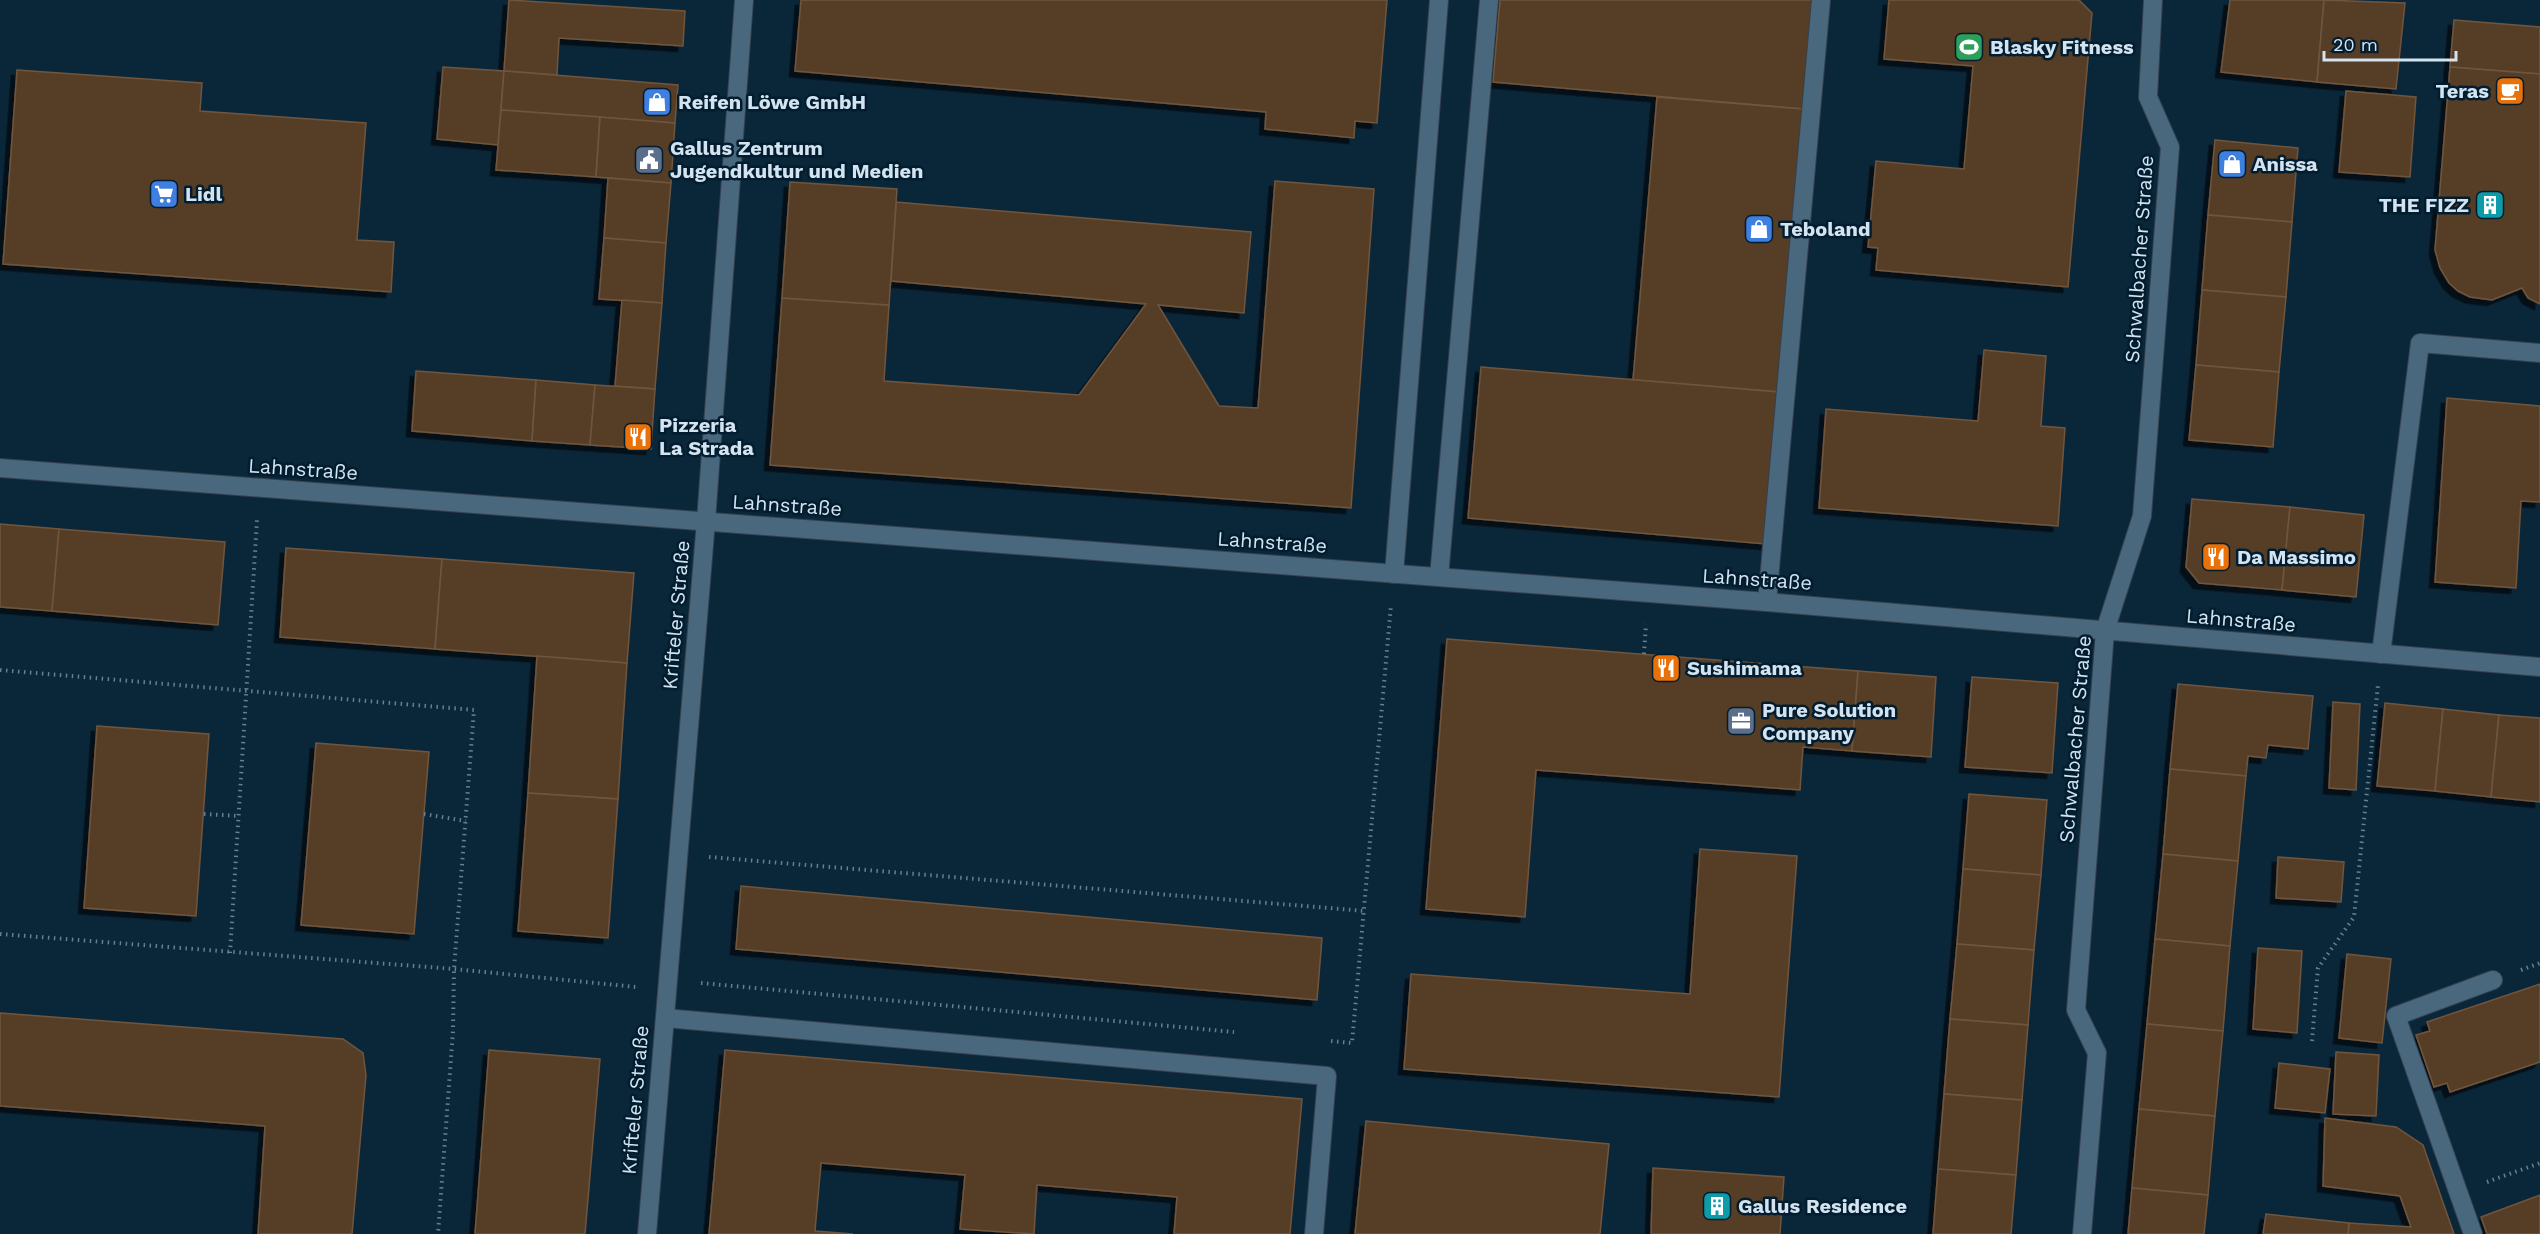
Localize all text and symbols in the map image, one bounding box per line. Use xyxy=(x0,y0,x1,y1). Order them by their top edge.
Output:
scale bar xyxy=(2324,24,2456,62)
sports icon: Blasky Fitness xyxy=(1953,31,1985,63)
text: 20 m xyxy=(2333,34,2378,55)
place label: Blasky Fitness xyxy=(1990,35,2134,59)
cafe icon: Teras xyxy=(2494,75,2526,107)
place label: Teras xyxy=(2435,79,2489,103)
shop icon: Reifen Löwe GmbH xyxy=(641,86,673,118)
place label: Reifen Löwe GmbH xyxy=(678,90,866,114)
place label: Gallus Zentrum Jugendkultur und Medien xyxy=(670,136,924,183)
public building icon: Gallus Zentrum Jugendkultur und Medien xyxy=(633,144,665,176)
shop icon: Anissa xyxy=(2216,148,2248,180)
place label: Anissa xyxy=(2253,152,2318,176)
street label: Schwalbacher Straße xyxy=(2120,154,2158,364)
supermarket icon: Lidl xyxy=(148,178,180,210)
place label: Lidl xyxy=(185,182,222,206)
building icon: THE FIZZ xyxy=(2474,189,2506,221)
place label: THE FIZZ xyxy=(2379,193,2469,217)
shop icon: Teboland xyxy=(1743,213,1775,245)
place label: Teboland xyxy=(1780,217,1871,241)
place label: Pizzeria La Strada xyxy=(659,413,754,460)
restaurant icon: Pizzeria La Strada xyxy=(622,421,654,453)
street label: Lahnstraße xyxy=(247,453,359,485)
street label: Lahnstraße xyxy=(731,489,843,521)
street label: Lahnstraße xyxy=(1216,526,1328,558)
street label: Krifteler Straße xyxy=(658,539,694,691)
restaurant icon: Da Massimo xyxy=(2200,541,2232,573)
place label: Da Massimo xyxy=(2237,545,2356,569)
street label: Lahnstraße xyxy=(1701,563,1813,595)
street label: Lahnstraße xyxy=(2185,603,2297,637)
street label: Schwalbacher Straße xyxy=(2054,634,2096,844)
restaurant icon: Sushimama xyxy=(1650,652,1682,684)
place label: Sushimama xyxy=(1687,656,1802,680)
place label: Pure Solution Company xyxy=(1762,698,1896,745)
office icon: Pure Solution Company xyxy=(1725,705,1757,737)
street label: Krifteler Straße xyxy=(617,1024,653,1176)
building icon: Gallus Residence xyxy=(1701,1190,1733,1222)
place label: Gallus Residence xyxy=(1738,1194,1907,1218)

